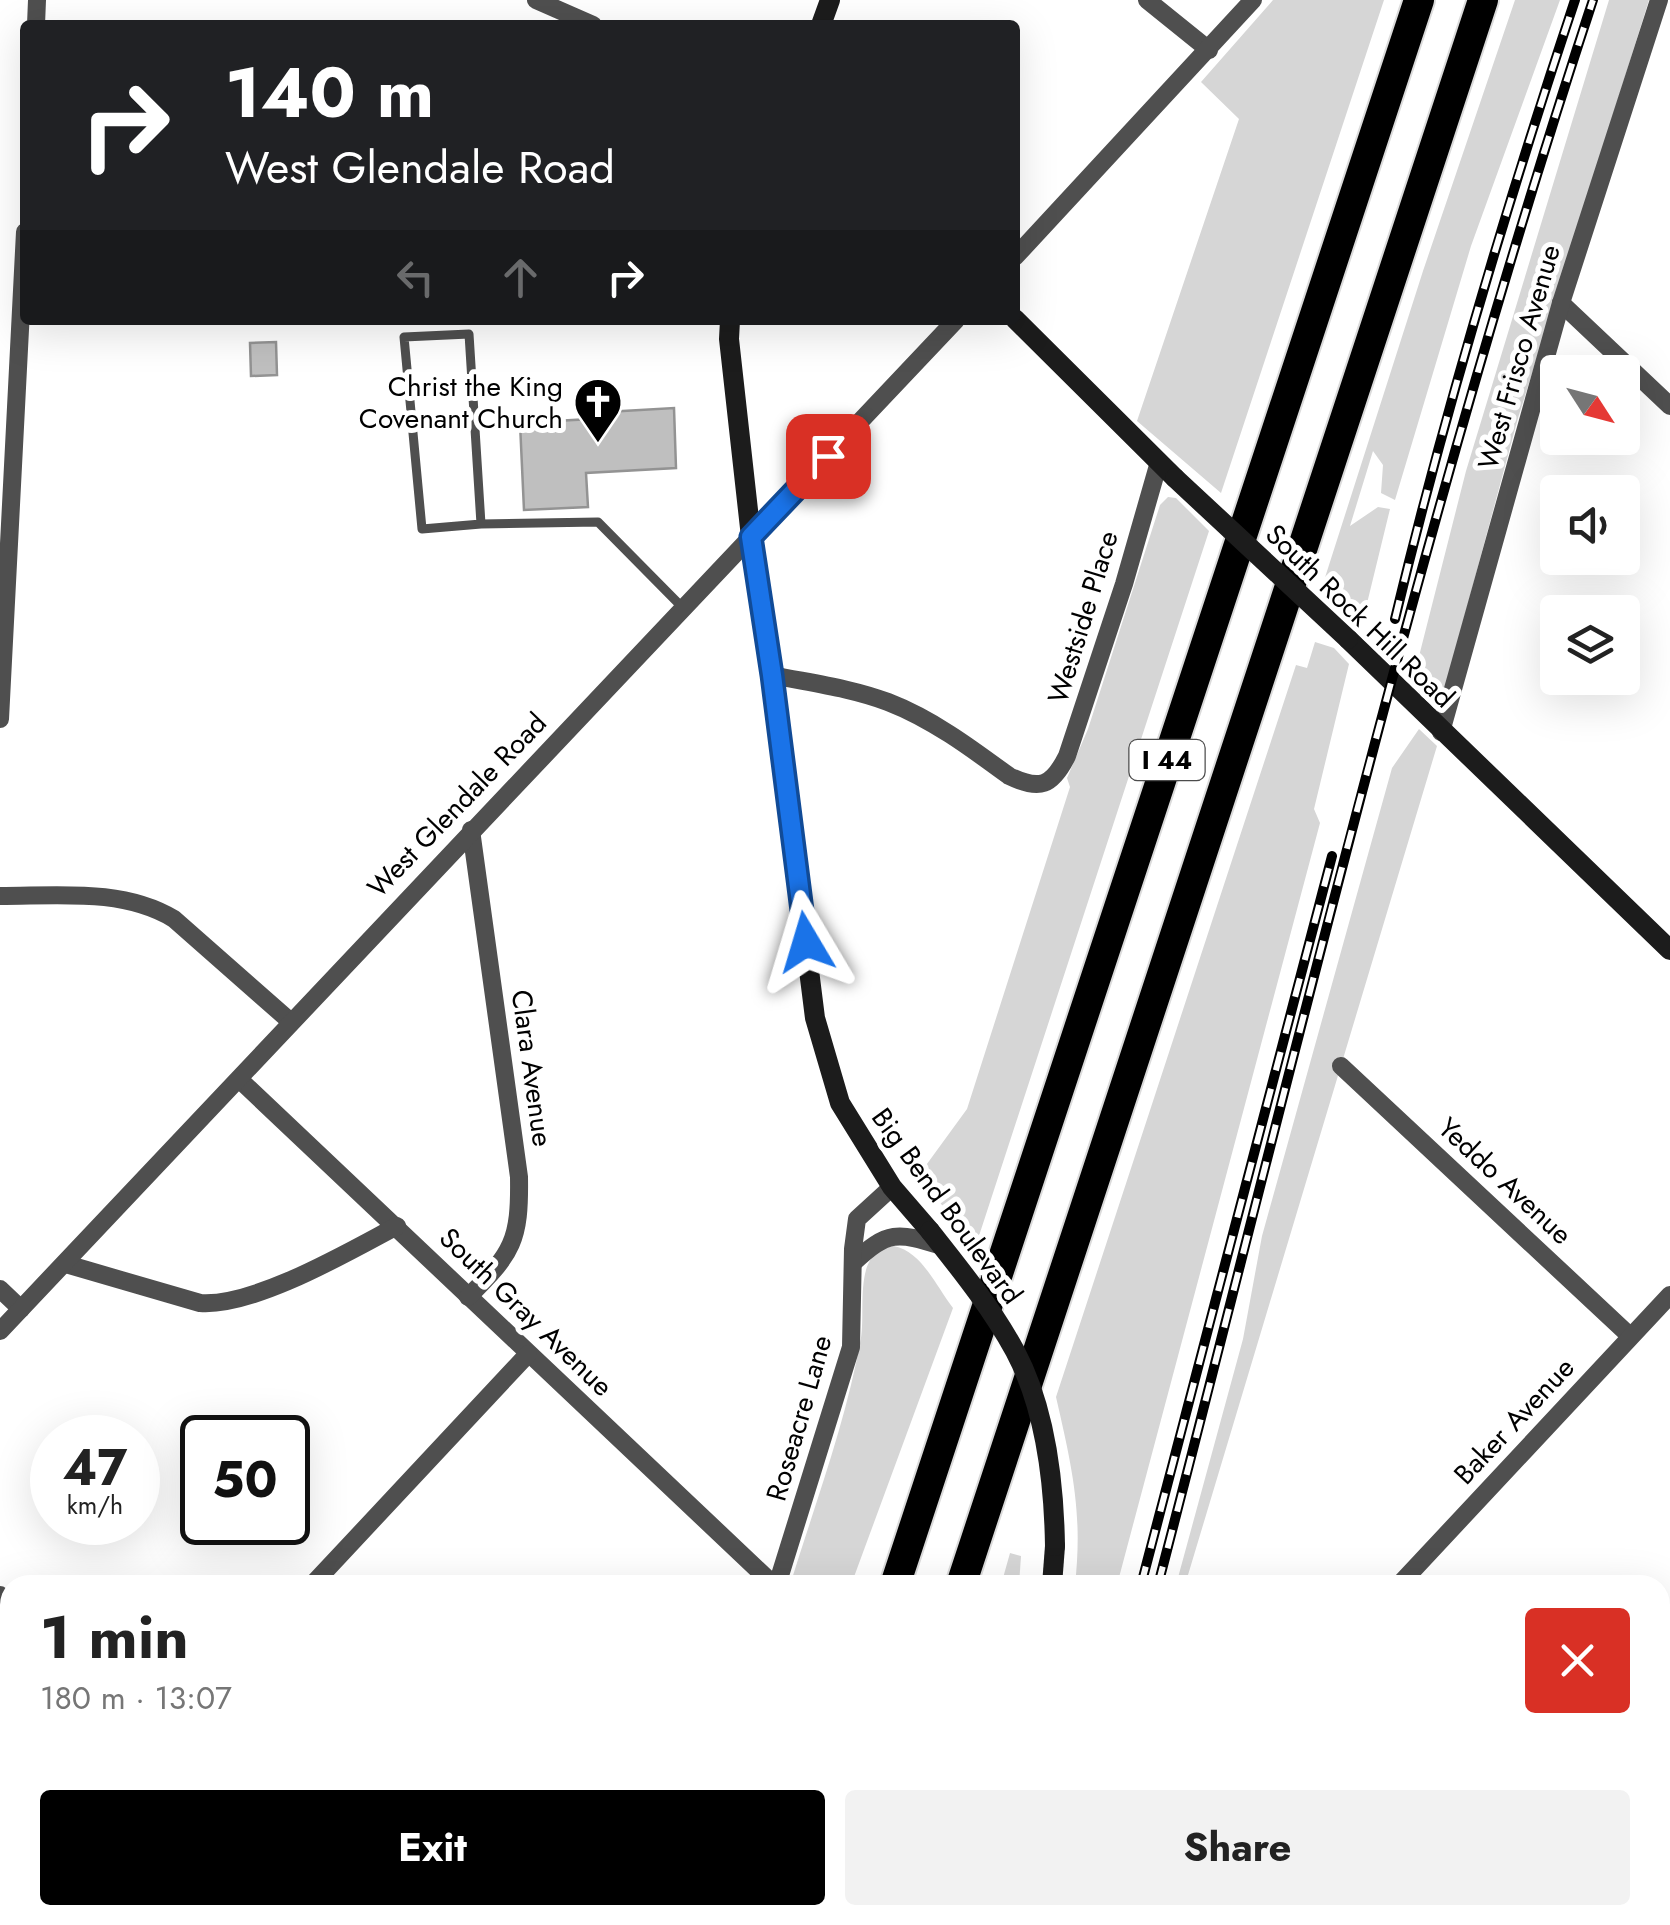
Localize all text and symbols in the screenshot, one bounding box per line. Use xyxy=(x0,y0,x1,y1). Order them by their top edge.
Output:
text: 140 m xyxy=(225,42,434,143)
icon: right xyxy=(60,60,190,190)
text: West Glendale Road xyxy=(225,135,615,200)
street label: West Frisco Avenue xyxy=(1467,240,1571,474)
icon: left xyxy=(388,250,443,305)
icon: ahead xyxy=(493,250,548,305)
icon: right xyxy=(598,250,653,305)
north arrow xyxy=(1540,355,1640,455)
map controls xyxy=(1540,355,1640,695)
place label: Christ the King Covenant Church xyxy=(359,366,563,439)
church icon: Christ the King Covenant Church xyxy=(572,376,624,444)
pin xyxy=(786,414,871,499)
icon: arrive xyxy=(801,429,856,484)
button: sound xyxy=(1540,475,1640,575)
street label: South Rock Hill Road xyxy=(1256,515,1464,717)
street label: Westside Place xyxy=(1037,526,1129,708)
button: layers xyxy=(1540,595,1640,695)
street label: West Glendale Road xyxy=(358,703,556,907)
road number: I 44 xyxy=(1130,740,1204,780)
position arrow xyxy=(754,890,858,994)
street label: Clara Avenue xyxy=(501,987,563,1149)
street label: Big Bend Boulevard xyxy=(862,1099,1032,1313)
street label: Yeddo Avenue xyxy=(1429,1108,1581,1254)
street label: South Gray Avenue xyxy=(430,1218,622,1406)
street label: Roseacre Lane xyxy=(756,1330,842,1506)
street label: Baker Avenue xyxy=(1444,1348,1584,1494)
speed limit sign: 50 xyxy=(180,1415,310,1545)
text: 47 xyxy=(62,1431,128,1504)
text: km/h xyxy=(67,1487,123,1523)
text: 1 min xyxy=(40,1594,189,1681)
button: close xyxy=(1525,1608,1630,1713)
text: 180 m · 13:07 xyxy=(40,1675,232,1721)
button: Exit xyxy=(40,1790,825,1905)
button: Share xyxy=(845,1790,1630,1905)

